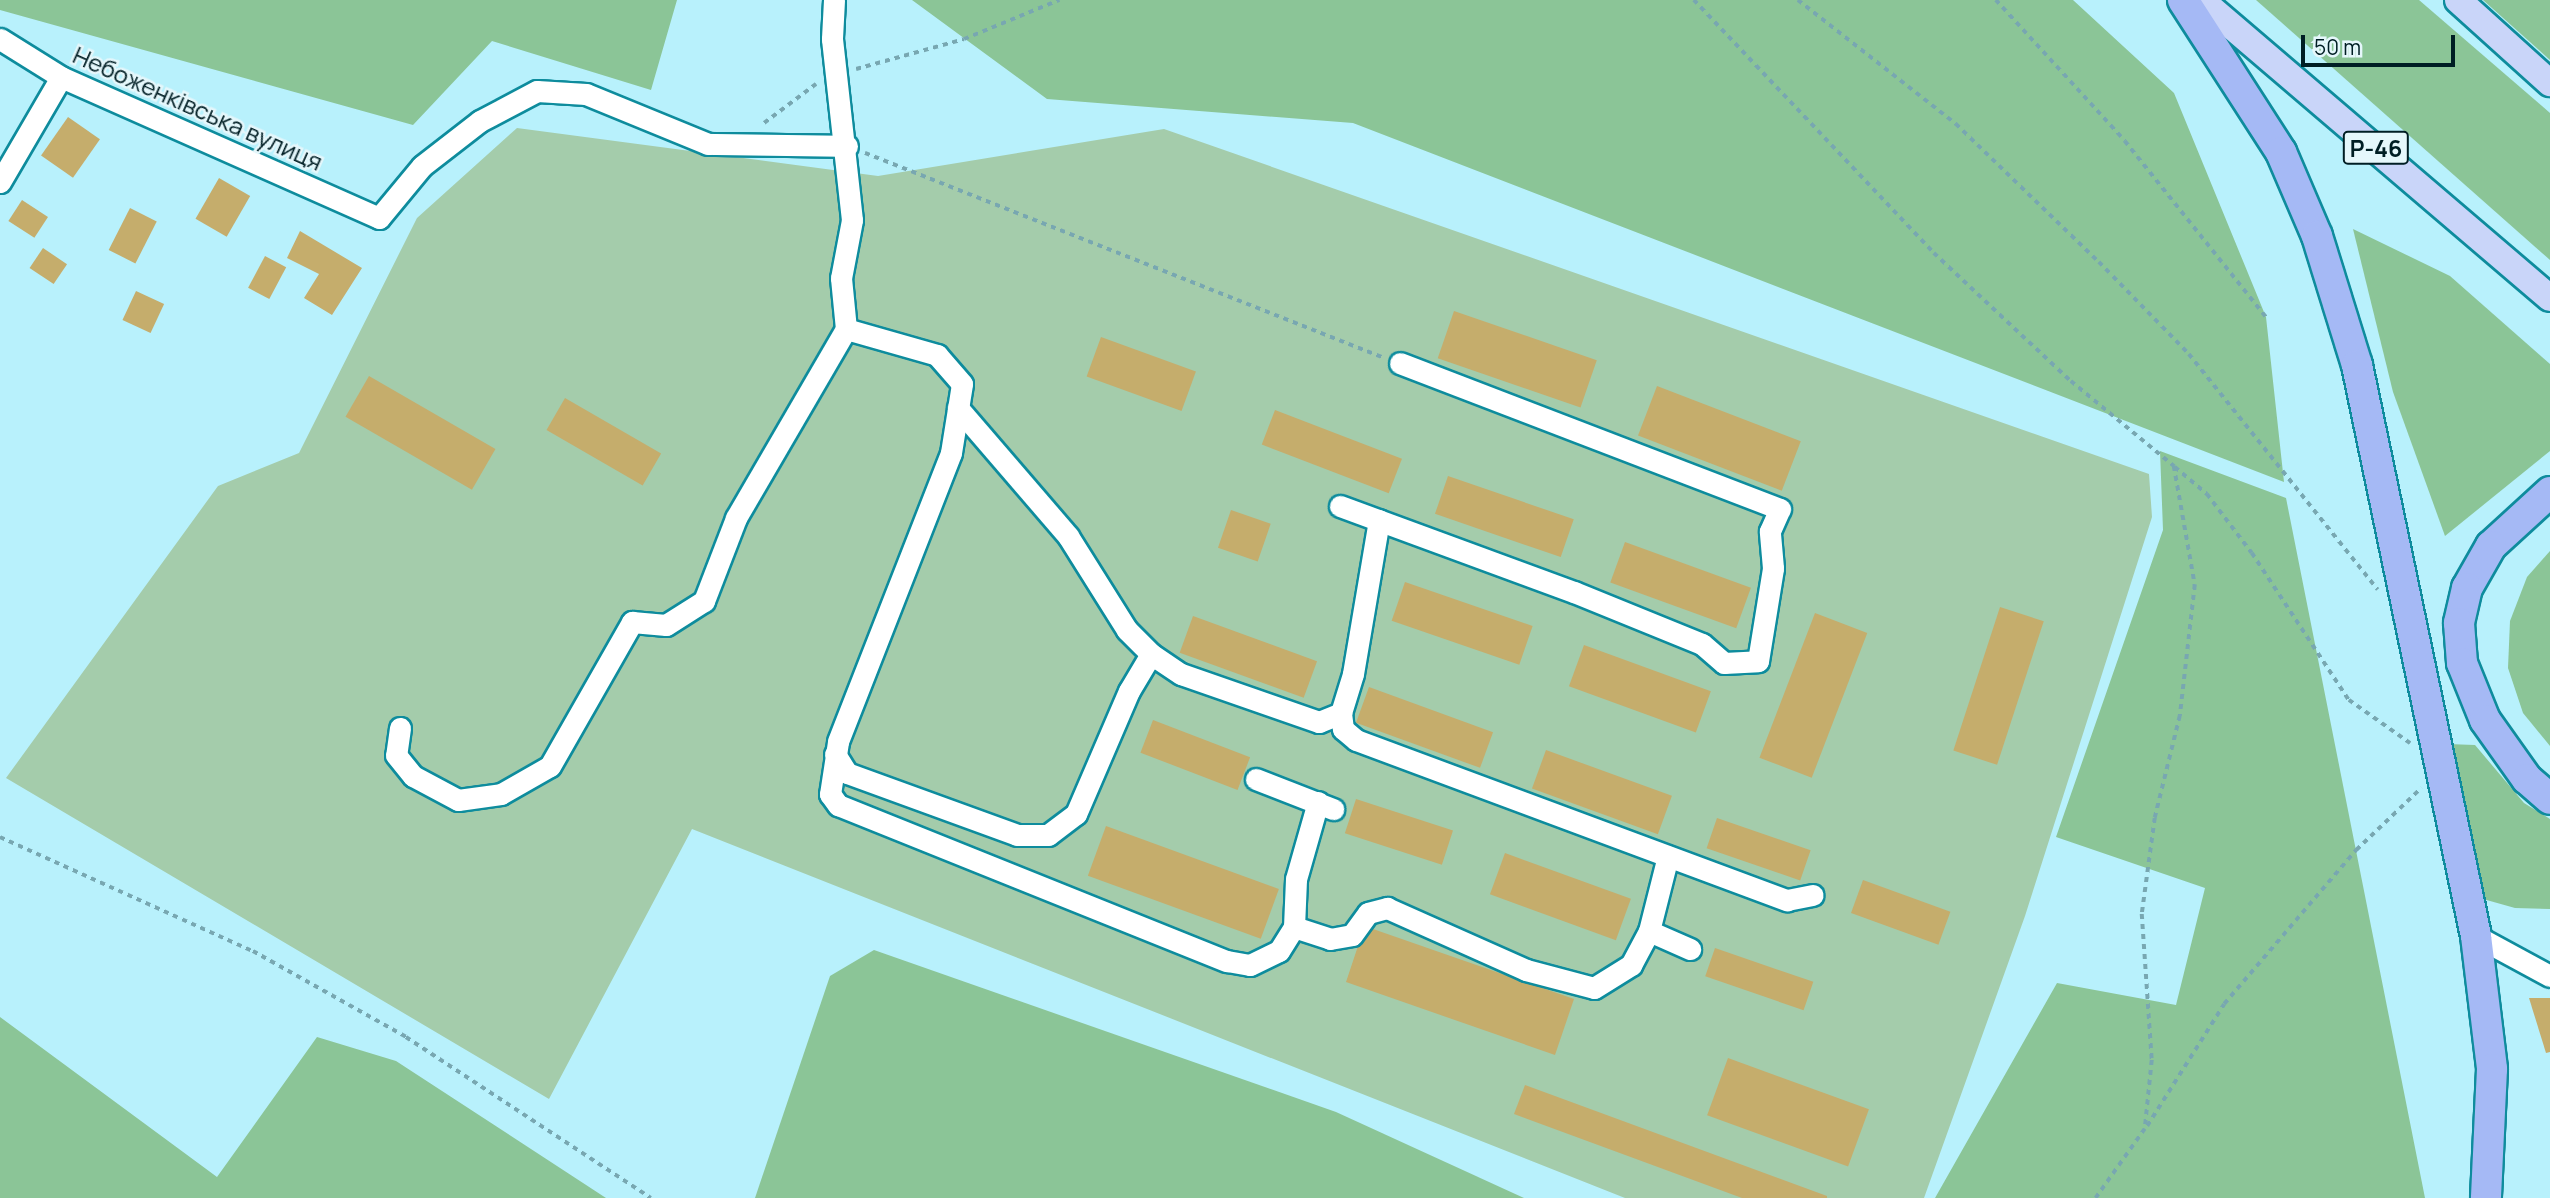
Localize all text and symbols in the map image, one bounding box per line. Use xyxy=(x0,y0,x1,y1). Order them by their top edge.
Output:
scale bar xyxy=(2305,21,2459,65)
text: 50 m xyxy=(2314,33,2361,61)
street label: Небоженківська вулиця xyxy=(69,40,327,176)
road number: Р-46 xyxy=(2343,128,2409,168)

